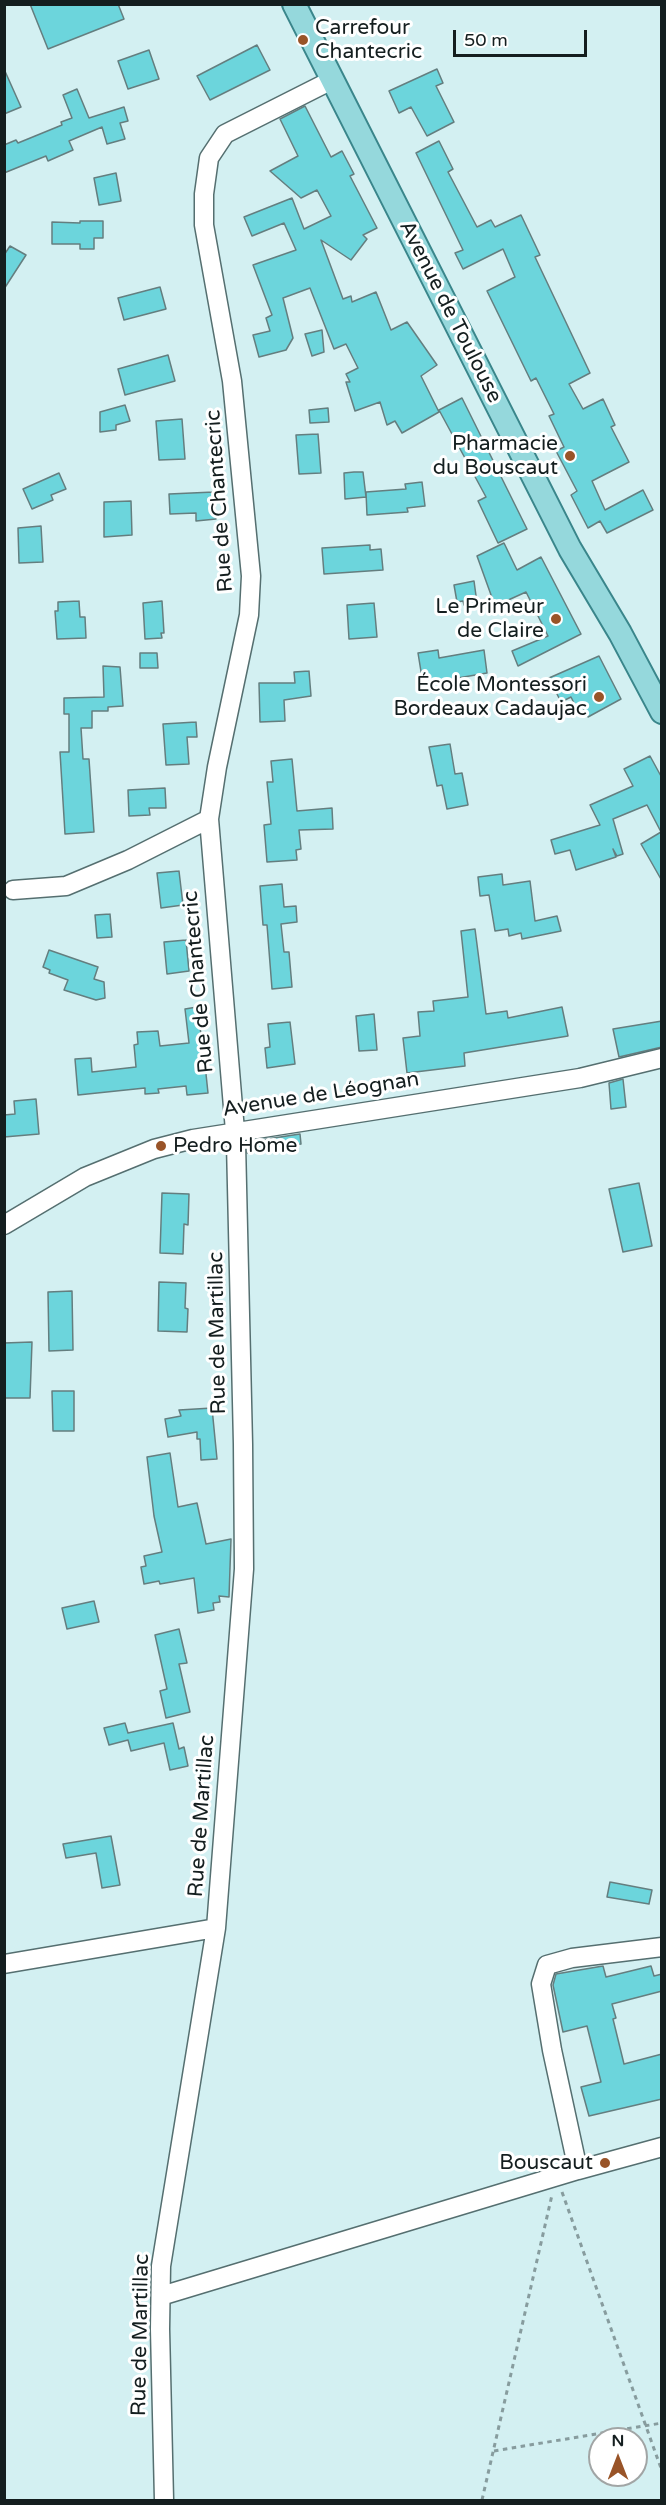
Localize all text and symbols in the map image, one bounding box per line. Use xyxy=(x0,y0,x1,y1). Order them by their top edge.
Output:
place label: Carrefour Chantecric xyxy=(315,15,422,65)
scale bar xyxy=(456,18,590,56)
text: 50 m xyxy=(464,29,508,51)
marker: Carrefour Chantecric xyxy=(296,33,310,47)
street label: Avenue de Toulouse xyxy=(393,217,507,407)
street label: Rue de Chantecric xyxy=(201,409,239,593)
place label: Pharmacie du Bouscaut xyxy=(433,431,558,481)
marker: Pharmacie du Bouscaut xyxy=(563,449,577,463)
place label: Le Primeur de Claire xyxy=(435,594,544,644)
marker: Le Primeur de Claire xyxy=(549,612,563,626)
place label: École Montessori Bordeaux Cadaujac xyxy=(393,672,587,722)
marker: École Montessori Bordeaux Cadaujac xyxy=(592,690,606,704)
street label: Rue de Chantecric xyxy=(178,890,220,1074)
street label: Avenue de Léognan xyxy=(221,1067,421,1123)
place label: Pedro Home xyxy=(173,1133,297,1159)
marker: Pedro Home xyxy=(154,1139,168,1153)
street label: Rue de Martillac xyxy=(204,1252,232,1414)
street label: Rue de Martillac xyxy=(184,1734,220,1898)
place label: Bouscaut xyxy=(499,2150,593,2176)
marker: Bouscaut xyxy=(598,2156,612,2170)
street label: Rue de Martillac xyxy=(127,2254,155,2416)
north arrow xyxy=(588,2427,648,2487)
text: N xyxy=(612,2431,624,2451)

